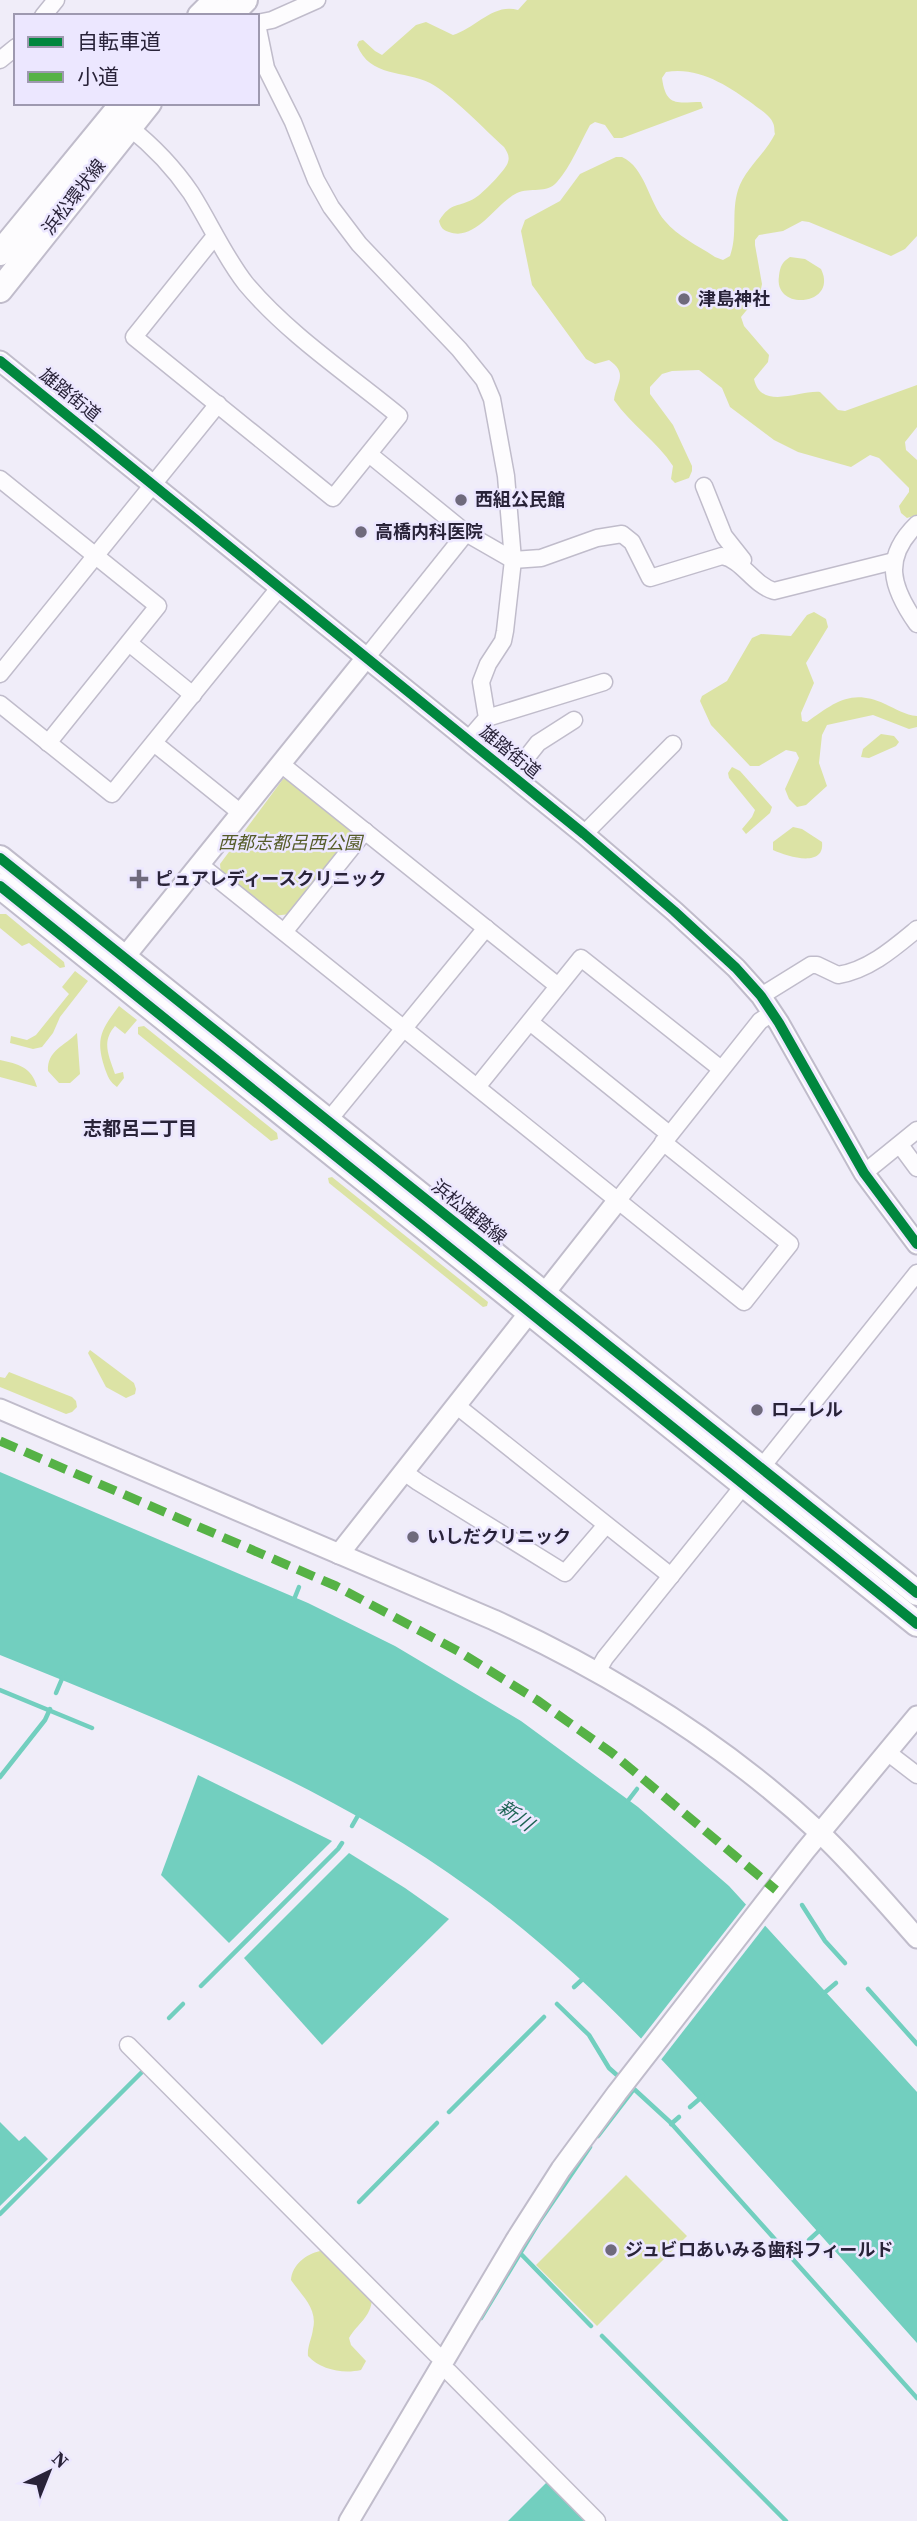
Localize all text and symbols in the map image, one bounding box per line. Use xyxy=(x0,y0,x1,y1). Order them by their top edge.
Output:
legend xyxy=(14,14,259,105)
text: 自転車道 xyxy=(77,27,161,56)
text: 小道 xyxy=(77,62,119,91)
street label: 浜松環状線 xyxy=(36,154,111,240)
place label: 津島神社 xyxy=(698,286,770,311)
marker: 津島神社 xyxy=(676,291,692,307)
street label: 雄踏街道 xyxy=(34,362,106,427)
place label: 西組公民館 xyxy=(475,487,565,512)
marker: 西組公民館 xyxy=(453,492,469,508)
place label: 高橋内科医院 xyxy=(375,519,483,544)
marker: 高橋内科医院 xyxy=(353,524,369,540)
street label: 雄踏街道 xyxy=(474,719,546,784)
park label: 西都志都呂西公園 xyxy=(218,830,365,855)
place label: ピュアレディースクリニック xyxy=(155,866,386,891)
marker: ピュアレディースクリニック xyxy=(129,869,149,889)
district label: 志都呂二丁目 xyxy=(83,1115,197,1141)
street label: 浜松雄踏線 xyxy=(426,1174,512,1250)
place label: ローレル xyxy=(771,1397,843,1422)
marker: ローレル xyxy=(749,1402,765,1418)
place label: いしだクリニック xyxy=(427,1524,571,1549)
marker: いしだクリニック xyxy=(405,1529,421,1545)
water label: 新川 xyxy=(493,1793,541,1838)
place label: ジュビロあいみる歯科フィールド xyxy=(625,2237,893,2262)
marker: ジュビロあいみる歯科フィールド xyxy=(603,2242,619,2258)
north arrow xyxy=(14,2437,84,2507)
text: N xyxy=(47,2445,75,2474)

